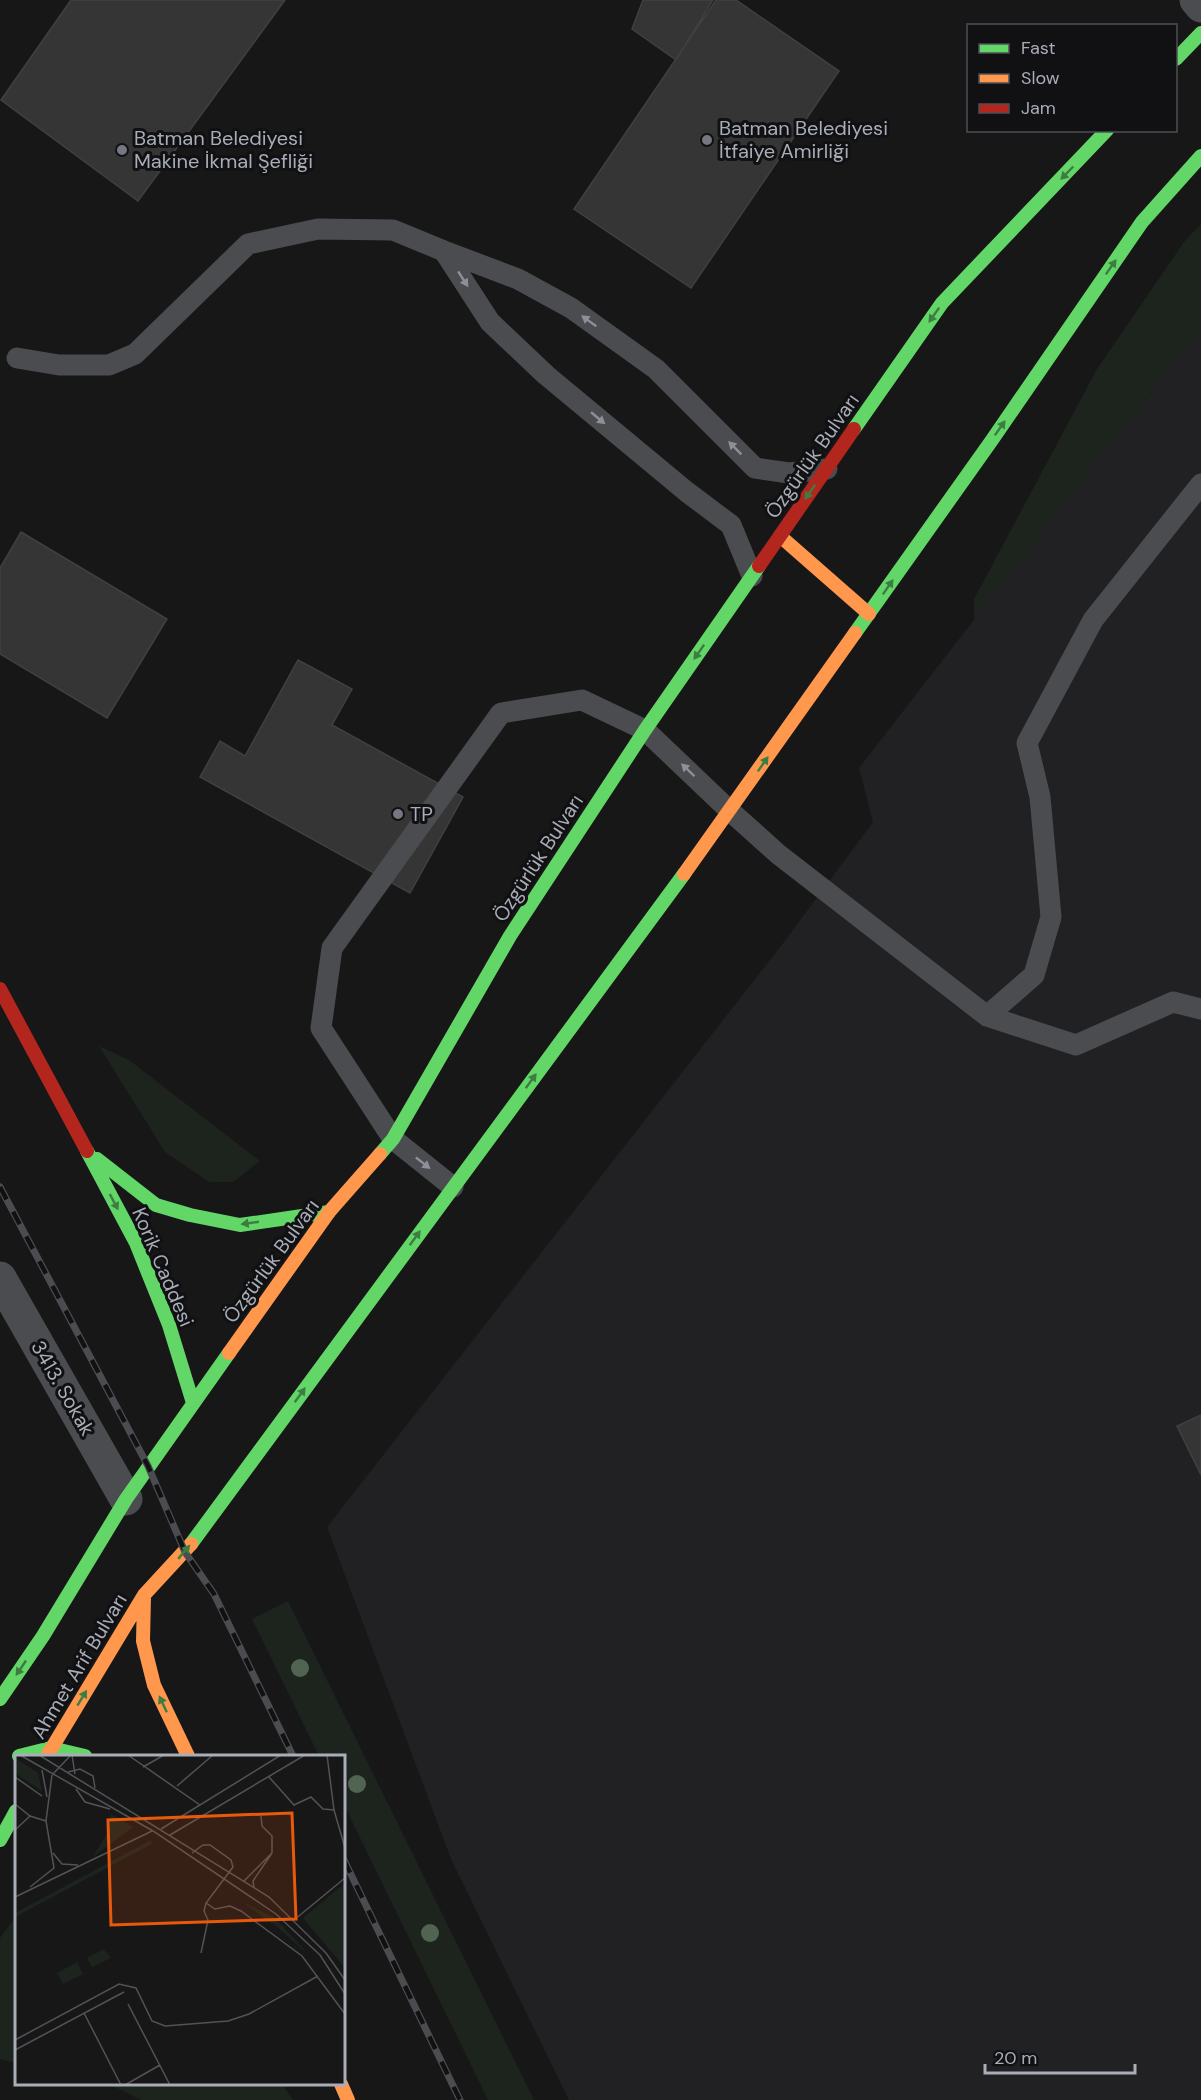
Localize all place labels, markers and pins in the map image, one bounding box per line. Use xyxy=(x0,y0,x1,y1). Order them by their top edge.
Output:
place label: Batman Belediyesi İtfaiye Amirliği xyxy=(719,115,888,164)
place label: Batman Belediyesi Makine İkmal Şefliği xyxy=(134,125,313,174)
marker: Batman Belediyesi İtfaiye Amirliği xyxy=(700,133,714,147)
marker: Batman Belediyesi Makine İkmal Şefliği xyxy=(115,143,129,157)
place label: TP xyxy=(410,801,433,827)
marker: TP xyxy=(391,807,405,821)

